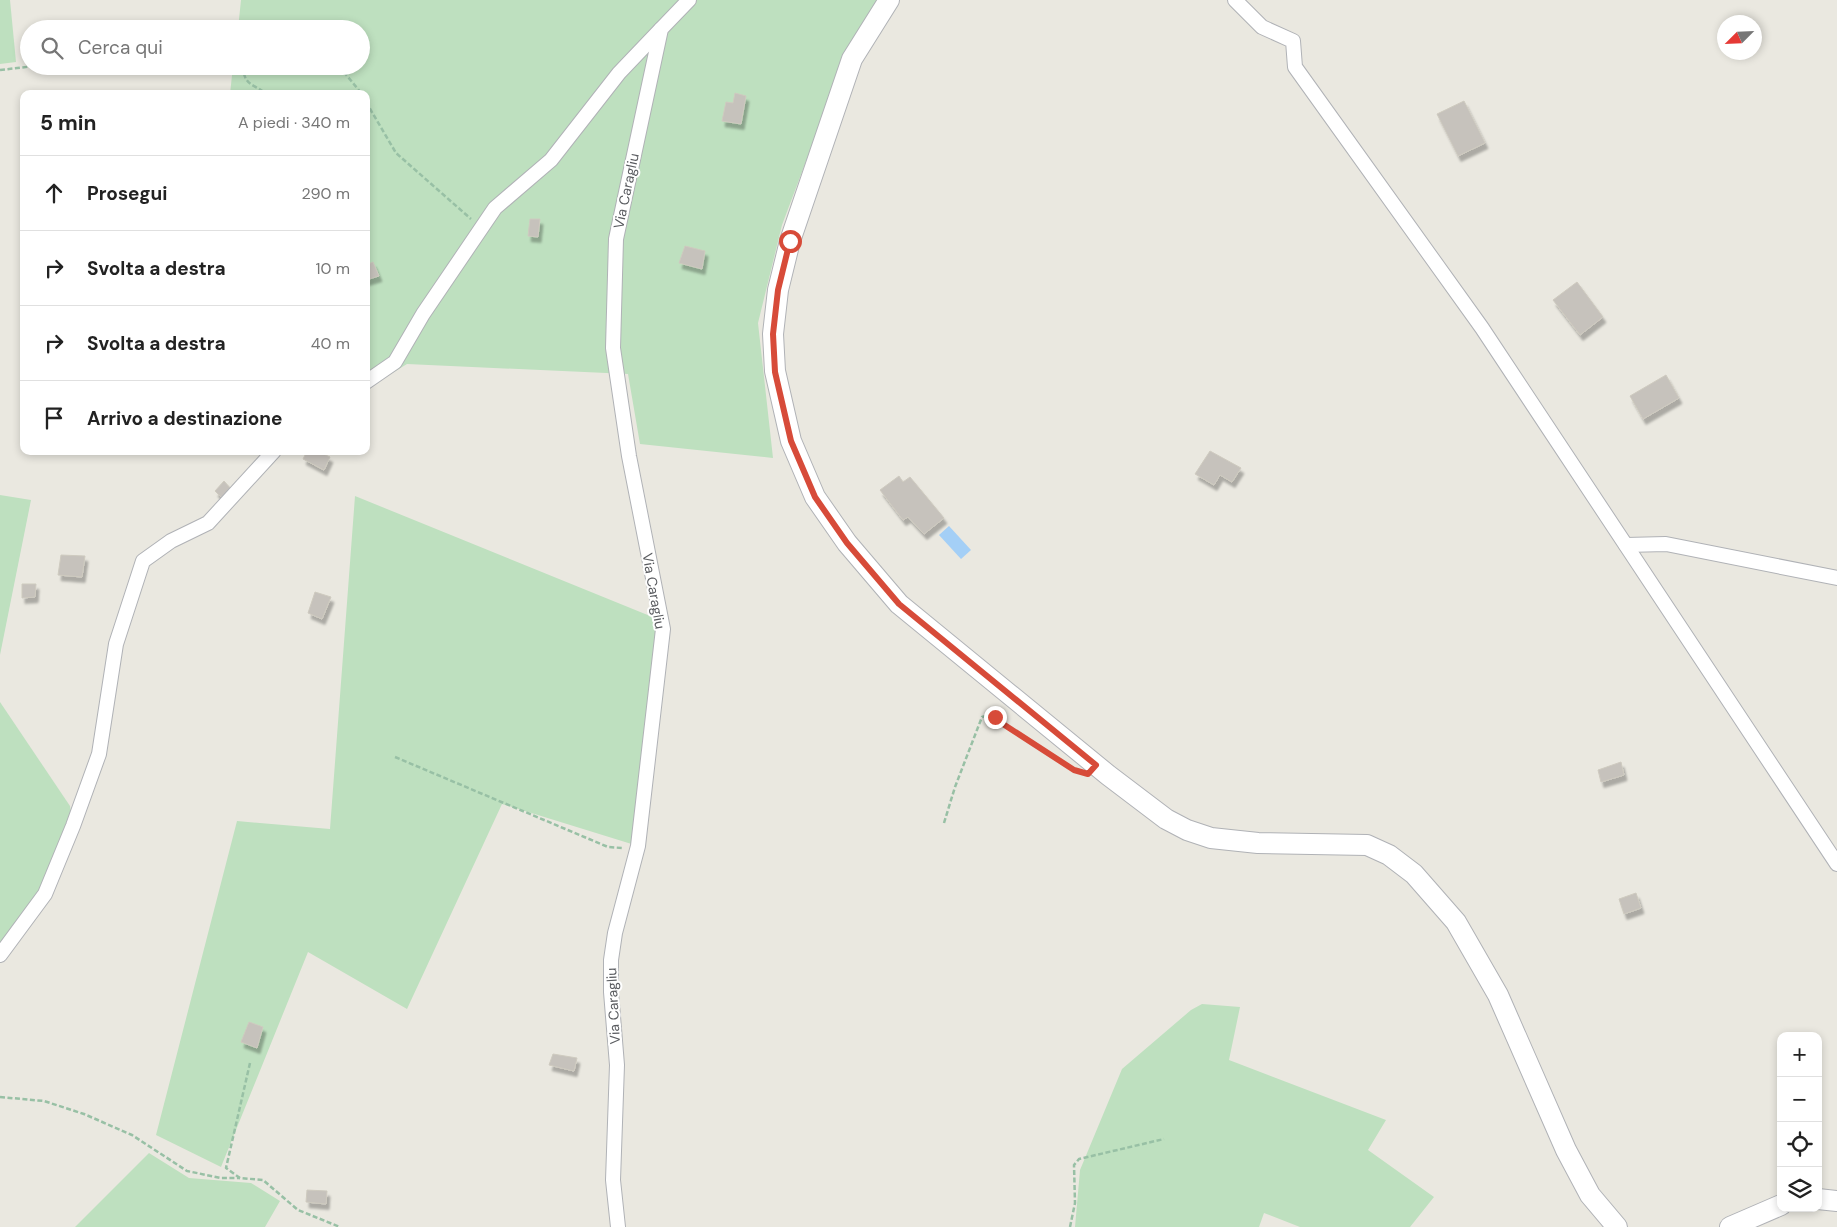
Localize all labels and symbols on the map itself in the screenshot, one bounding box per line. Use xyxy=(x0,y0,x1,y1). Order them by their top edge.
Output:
north arrow xyxy=(1717,15,1762,60)
street label: Via Caragliu xyxy=(609,152,643,230)
route start xyxy=(779,230,802,253)
street label: Via Caragliu xyxy=(638,552,670,630)
route end xyxy=(984,706,1007,729)
street label: Via Caragliu xyxy=(602,967,624,1045)

